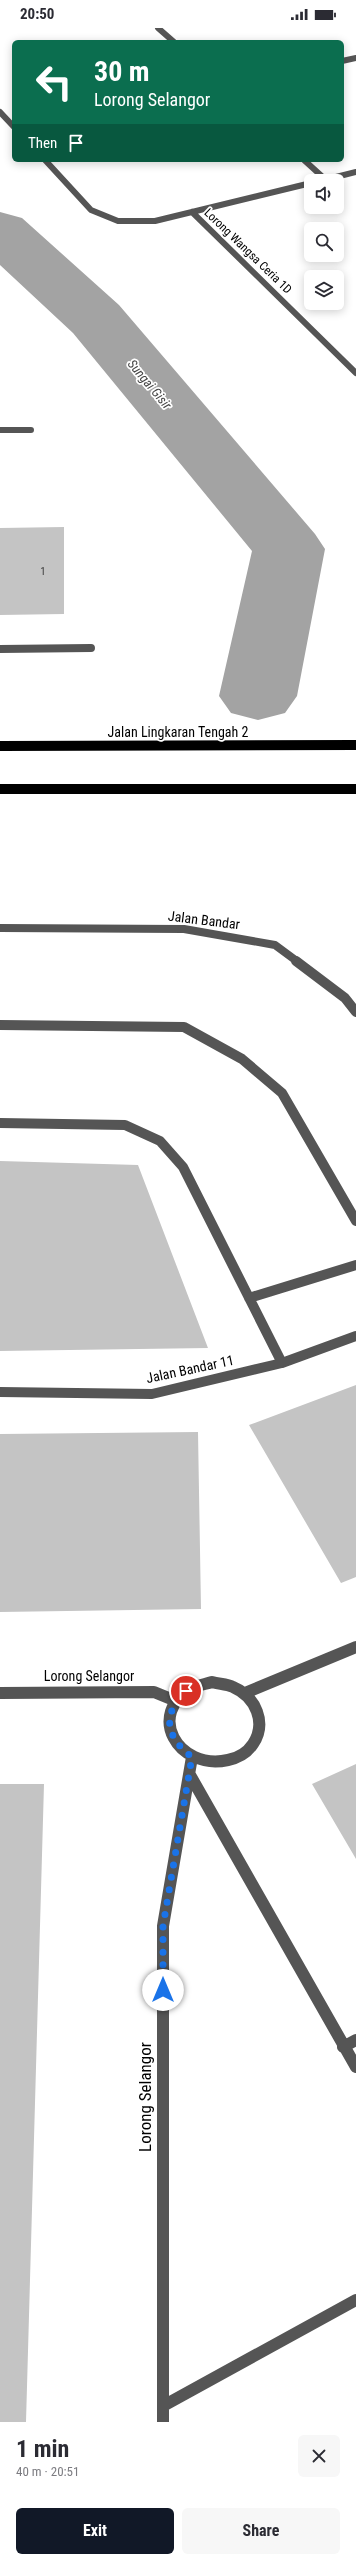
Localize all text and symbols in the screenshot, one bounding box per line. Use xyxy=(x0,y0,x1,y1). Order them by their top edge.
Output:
text: 20:50 xyxy=(20,5,54,23)
text: 30 m xyxy=(94,55,150,88)
icon: left xyxy=(28,56,80,108)
text: Lorong Selangor xyxy=(94,89,210,110)
icon: arrive xyxy=(65,132,87,154)
text: Then xyxy=(28,134,57,152)
map controls xyxy=(304,174,344,310)
button: sound xyxy=(304,174,344,214)
street label: Lorong Wangsa Ceria 1D xyxy=(201,206,295,297)
button: search xyxy=(304,222,344,262)
button: layers xyxy=(304,270,344,310)
water label: Sungai Gisir xyxy=(125,357,175,413)
house number: 1 xyxy=(41,566,45,577)
street label: Jalan Lingkaran Tengah 2 xyxy=(108,724,249,740)
street label: Jalan Bandar xyxy=(167,908,241,932)
street label: Jalan Bandar 11 xyxy=(145,1352,235,1386)
street label: Lorong Selangor xyxy=(44,1668,134,1684)
pin xyxy=(169,1674,203,1708)
icon: arrive xyxy=(175,1680,197,1702)
position arrow xyxy=(142,1969,184,2011)
street label: Lorong Selangor xyxy=(135,2042,155,2152)
text: 1 min xyxy=(16,2435,69,2463)
button: close xyxy=(298,2435,340,2477)
text: 40 m · 20:51 xyxy=(16,2464,79,2479)
button: Exit xyxy=(16,2508,174,2554)
button: Share xyxy=(182,2508,340,2554)

